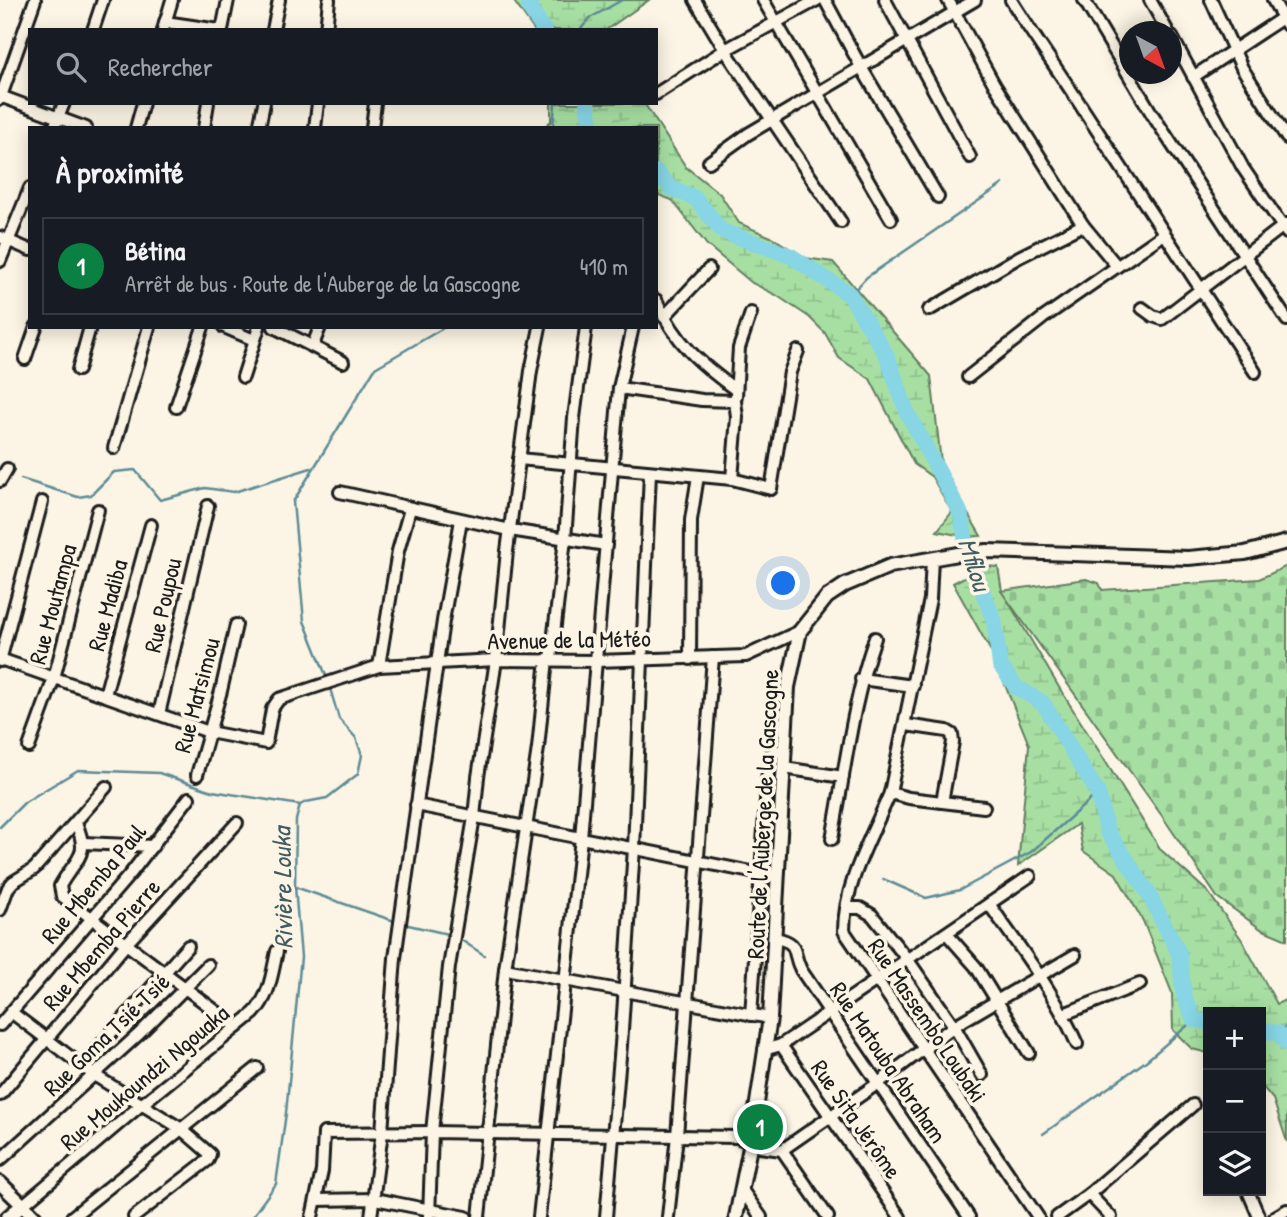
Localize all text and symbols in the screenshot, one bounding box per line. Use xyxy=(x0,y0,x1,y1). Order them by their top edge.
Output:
north arrow xyxy=(1119,21,1182,84)
search box xyxy=(28,28,658,105)
icon: search xyxy=(52,48,90,86)
text: Rechercher xyxy=(108,49,213,84)
text: À proximité xyxy=(56,152,184,192)
text: Bétina xyxy=(125,233,185,268)
text: 1 xyxy=(77,251,85,282)
text: 410 m xyxy=(580,251,628,282)
text: Arrêt de bus · Route de l'Auberge de la Gascogne xyxy=(125,268,520,299)
water label: Mfilou xyxy=(950,533,1001,597)
street label: Rue Moutampa xyxy=(21,541,83,667)
street label: Rue Poupou xyxy=(136,554,188,655)
street label: Rue Madiba xyxy=(79,556,135,654)
your location xyxy=(766,566,800,600)
street label: Avenue de la Météo xyxy=(487,622,651,656)
street label: Rue Matsimou xyxy=(165,634,227,756)
street label: Route de l'Auberge de la Gascogne xyxy=(738,668,786,960)
street label: Rue Mbemba Paul xyxy=(33,816,153,950)
water label: Rivière Louka xyxy=(263,824,301,949)
street label: Rue Mbemba Pierre xyxy=(35,871,167,1017)
street label: Rue Massembo Loubaki xyxy=(861,932,995,1108)
street label: Rue Goma Tsié Tsié xyxy=(36,965,177,1103)
street label: Rue Matouba Abraham xyxy=(823,975,955,1149)
street label: Rue Moukoundzi Ngouaka xyxy=(53,997,235,1157)
map controls xyxy=(1203,1007,1266,1196)
button: + xyxy=(1203,1007,1266,1070)
street label: Rue Sita Jérôme xyxy=(804,1053,910,1185)
button: − xyxy=(1203,1070,1266,1133)
pin: 1 xyxy=(737,1101,783,1153)
button: layers xyxy=(1203,1133,1266,1196)

